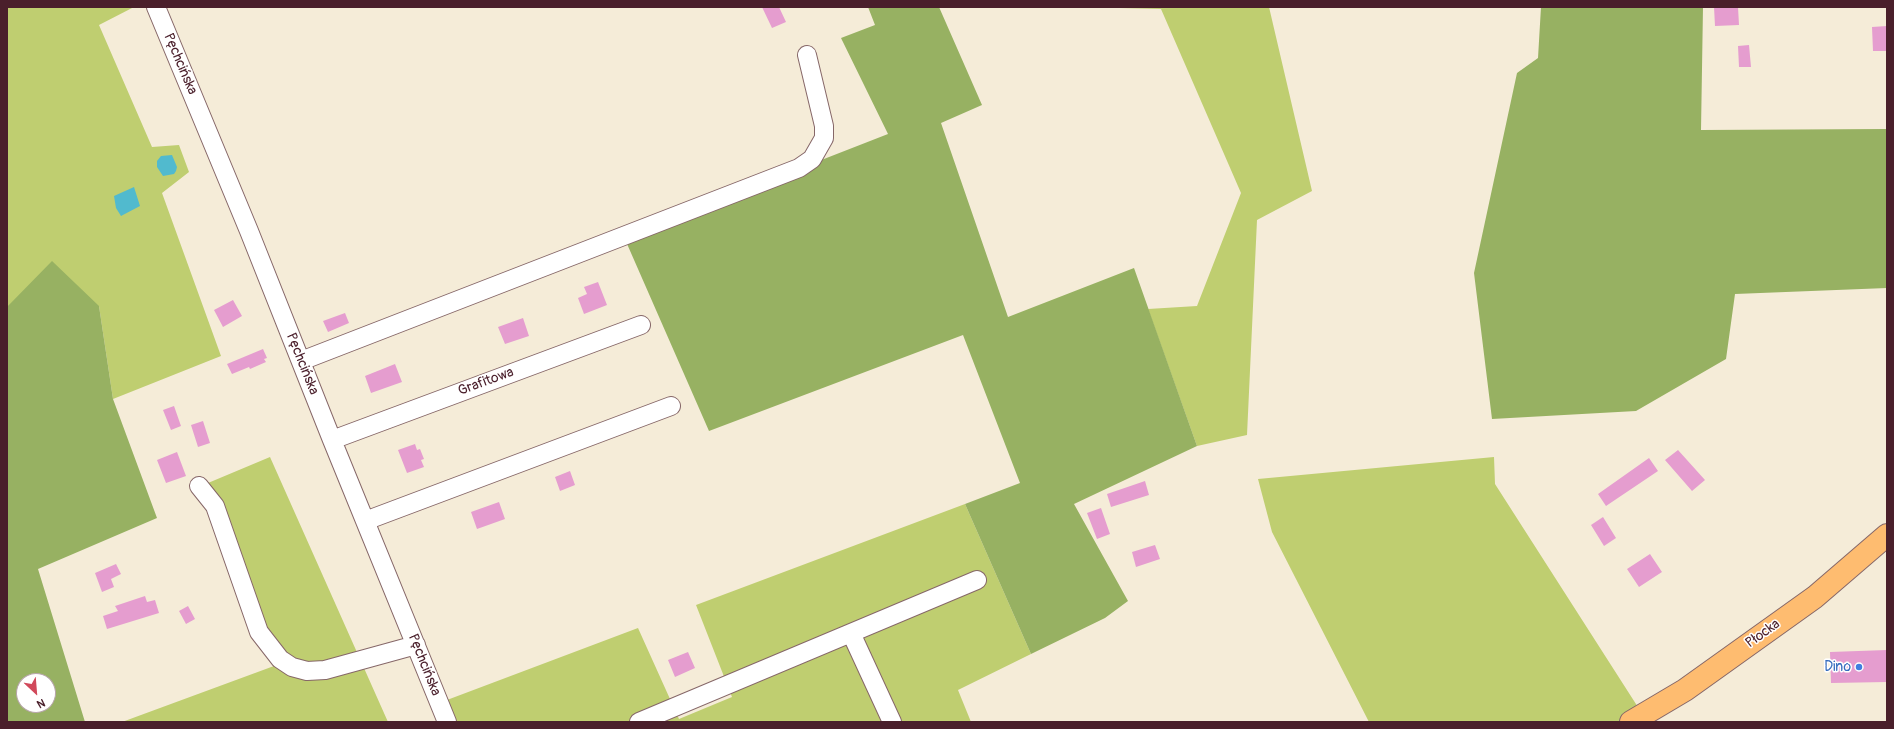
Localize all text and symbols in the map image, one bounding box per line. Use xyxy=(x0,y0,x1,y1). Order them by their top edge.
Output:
street label: Pęchcińska xyxy=(160,31,200,97)
street label: Pęchcińska xyxy=(282,331,322,397)
street label: Grafitowa xyxy=(456,364,516,400)
street label: Płocka xyxy=(1743,616,1783,652)
street label: Pęchcińska xyxy=(404,632,444,698)
place label: Dino xyxy=(1824,659,1851,675)
marker: Dino xyxy=(1854,662,1864,672)
north arrow xyxy=(16,673,56,713)
text: N xyxy=(35,696,47,711)

